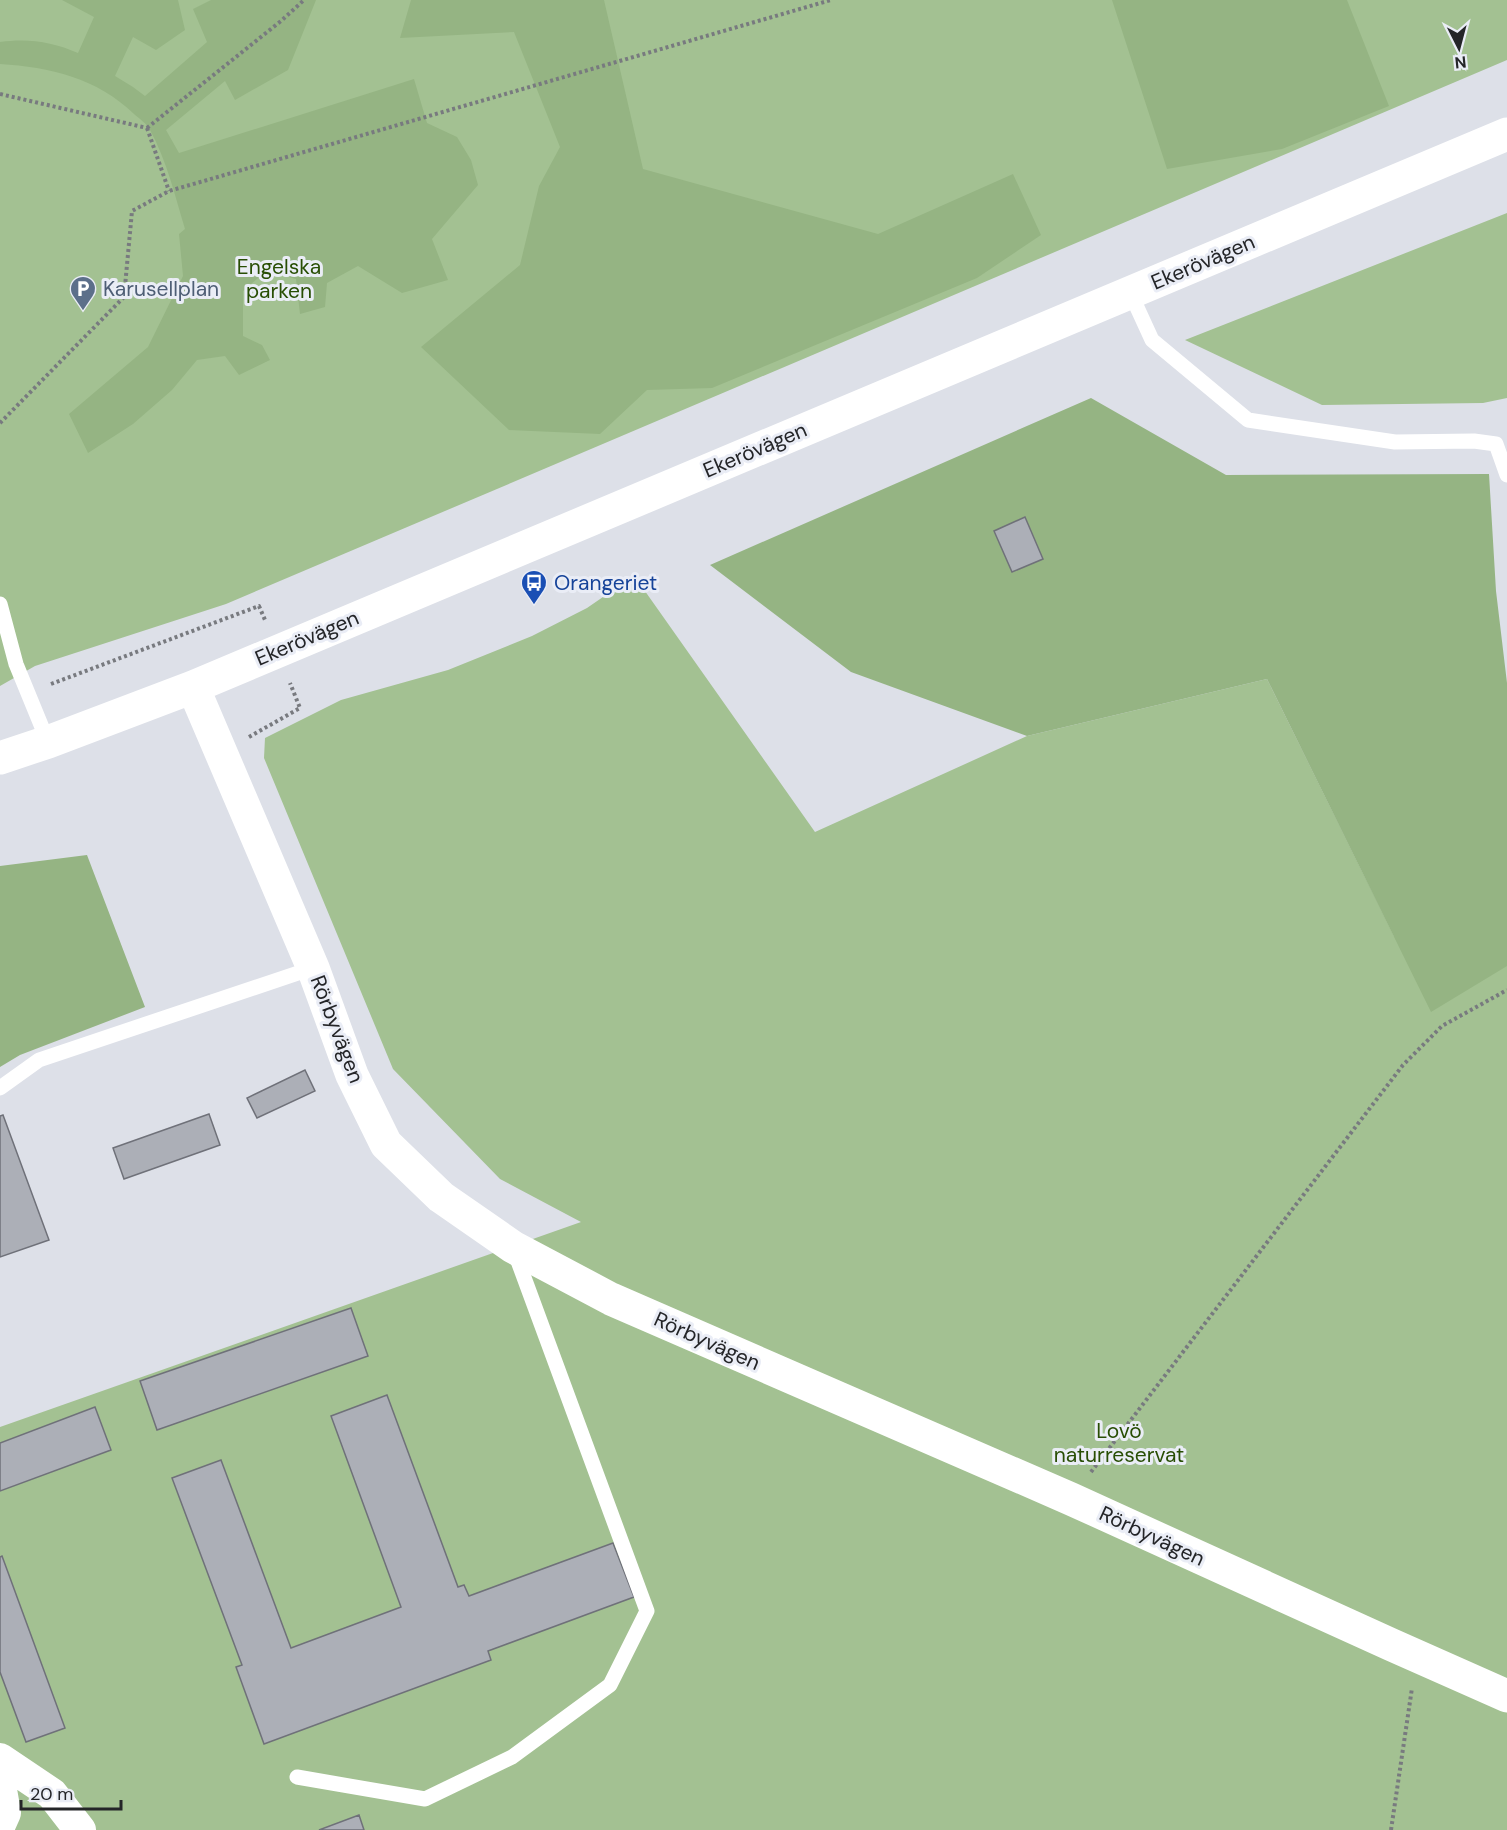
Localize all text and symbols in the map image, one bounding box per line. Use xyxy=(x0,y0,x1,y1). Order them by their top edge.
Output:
north arrow xyxy=(1429,18,1489,78)
text: N xyxy=(1454,51,1467,73)
street label: Ekerövägen xyxy=(1147,228,1259,296)
park label: Engelska parken xyxy=(237,253,321,305)
parking icon: Karusellplan xyxy=(68,274,98,312)
place label: Karusellplan xyxy=(103,275,219,303)
street label: Ekerövägen xyxy=(699,416,811,484)
bus stop icon: Orangeriet xyxy=(519,568,549,606)
place label: Orangeriet xyxy=(554,569,657,597)
street label: Ekerövägen xyxy=(251,604,363,672)
street label: Rörbyvägen xyxy=(304,971,370,1087)
street label: Rörbyvägen xyxy=(650,1305,764,1377)
park label: Lovö naturreservat xyxy=(1054,1417,1184,1469)
street label: Rörbyvägen xyxy=(1095,1499,1209,1573)
scale bar xyxy=(21,1773,122,1811)
text: 20 m xyxy=(30,1782,73,1806)

